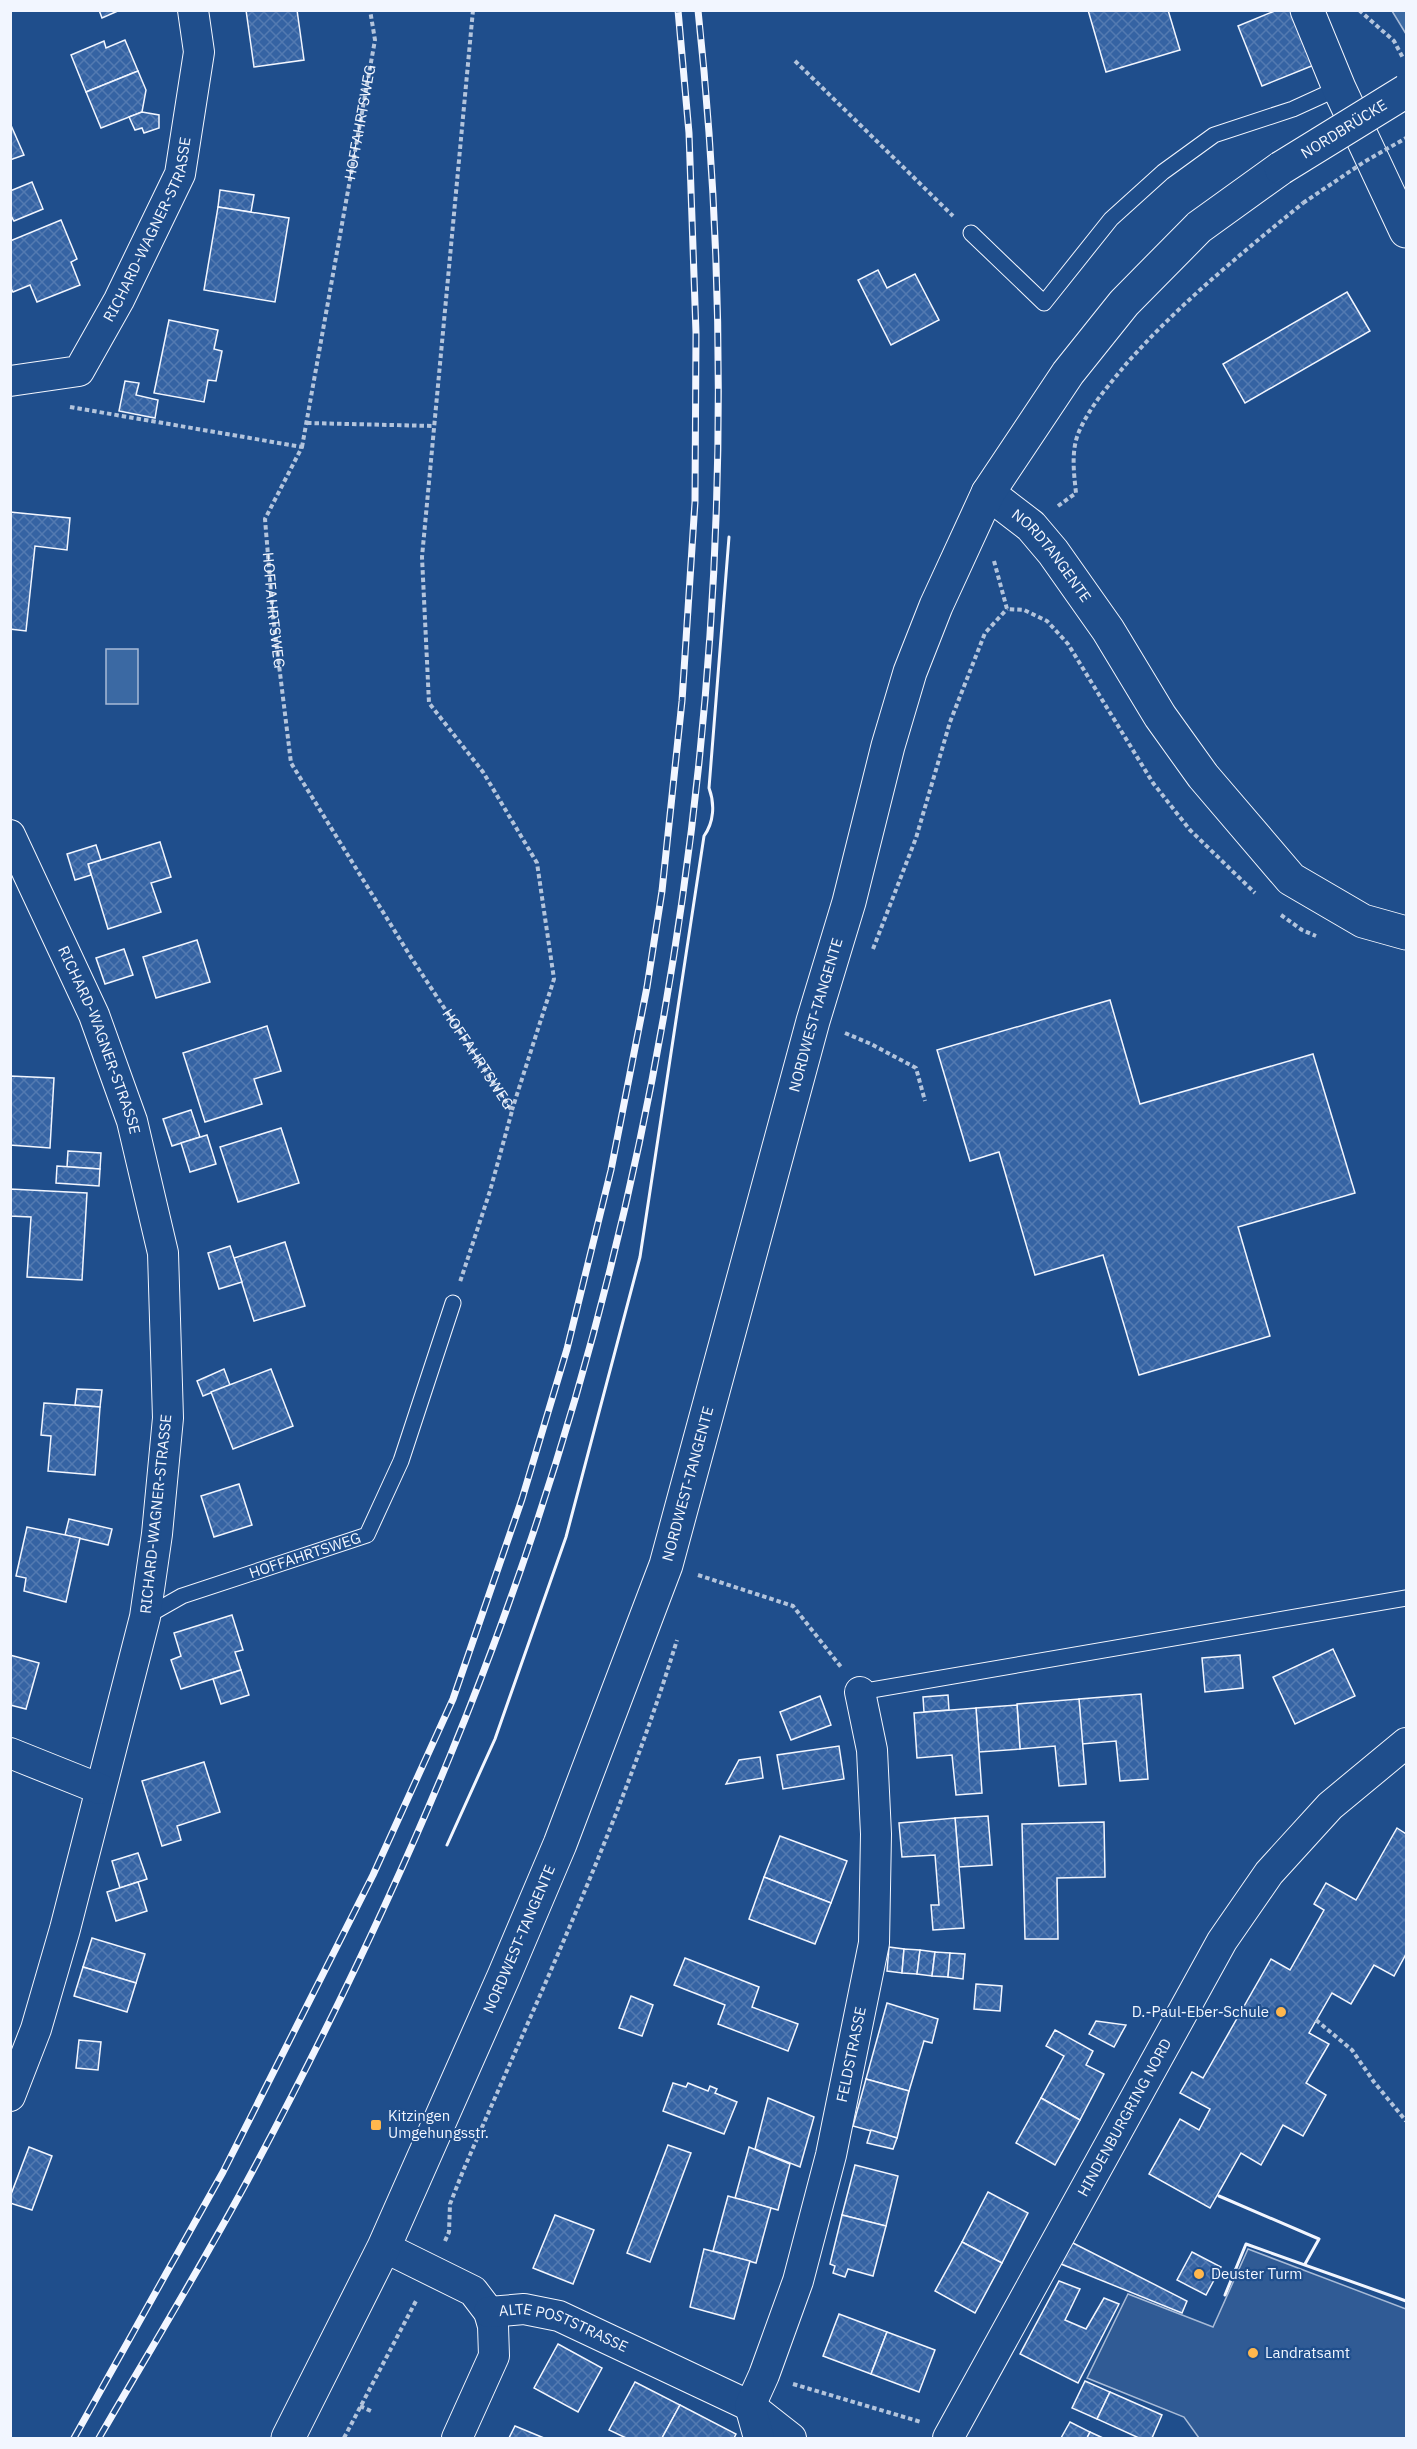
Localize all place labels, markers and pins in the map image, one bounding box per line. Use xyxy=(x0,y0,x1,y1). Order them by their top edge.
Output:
place label: D.-Paul-Eber-Schule xyxy=(1132,2002,1269,2021)
marker: D.-Paul-Eber-Schule xyxy=(1274,2005,1288,2019)
place label: Kitzingen Umgehungsstr. xyxy=(388,2106,489,2142)
marker: Kitzingen Umgehungsstr. xyxy=(369,2118,383,2132)
place label: Deuster Turm xyxy=(1211,2264,1302,2283)
marker: Deuster Turm xyxy=(1192,2267,1206,2281)
place label: Landratsamt xyxy=(1265,2343,1350,2362)
marker: Landratsamt xyxy=(1246,2346,1260,2360)

